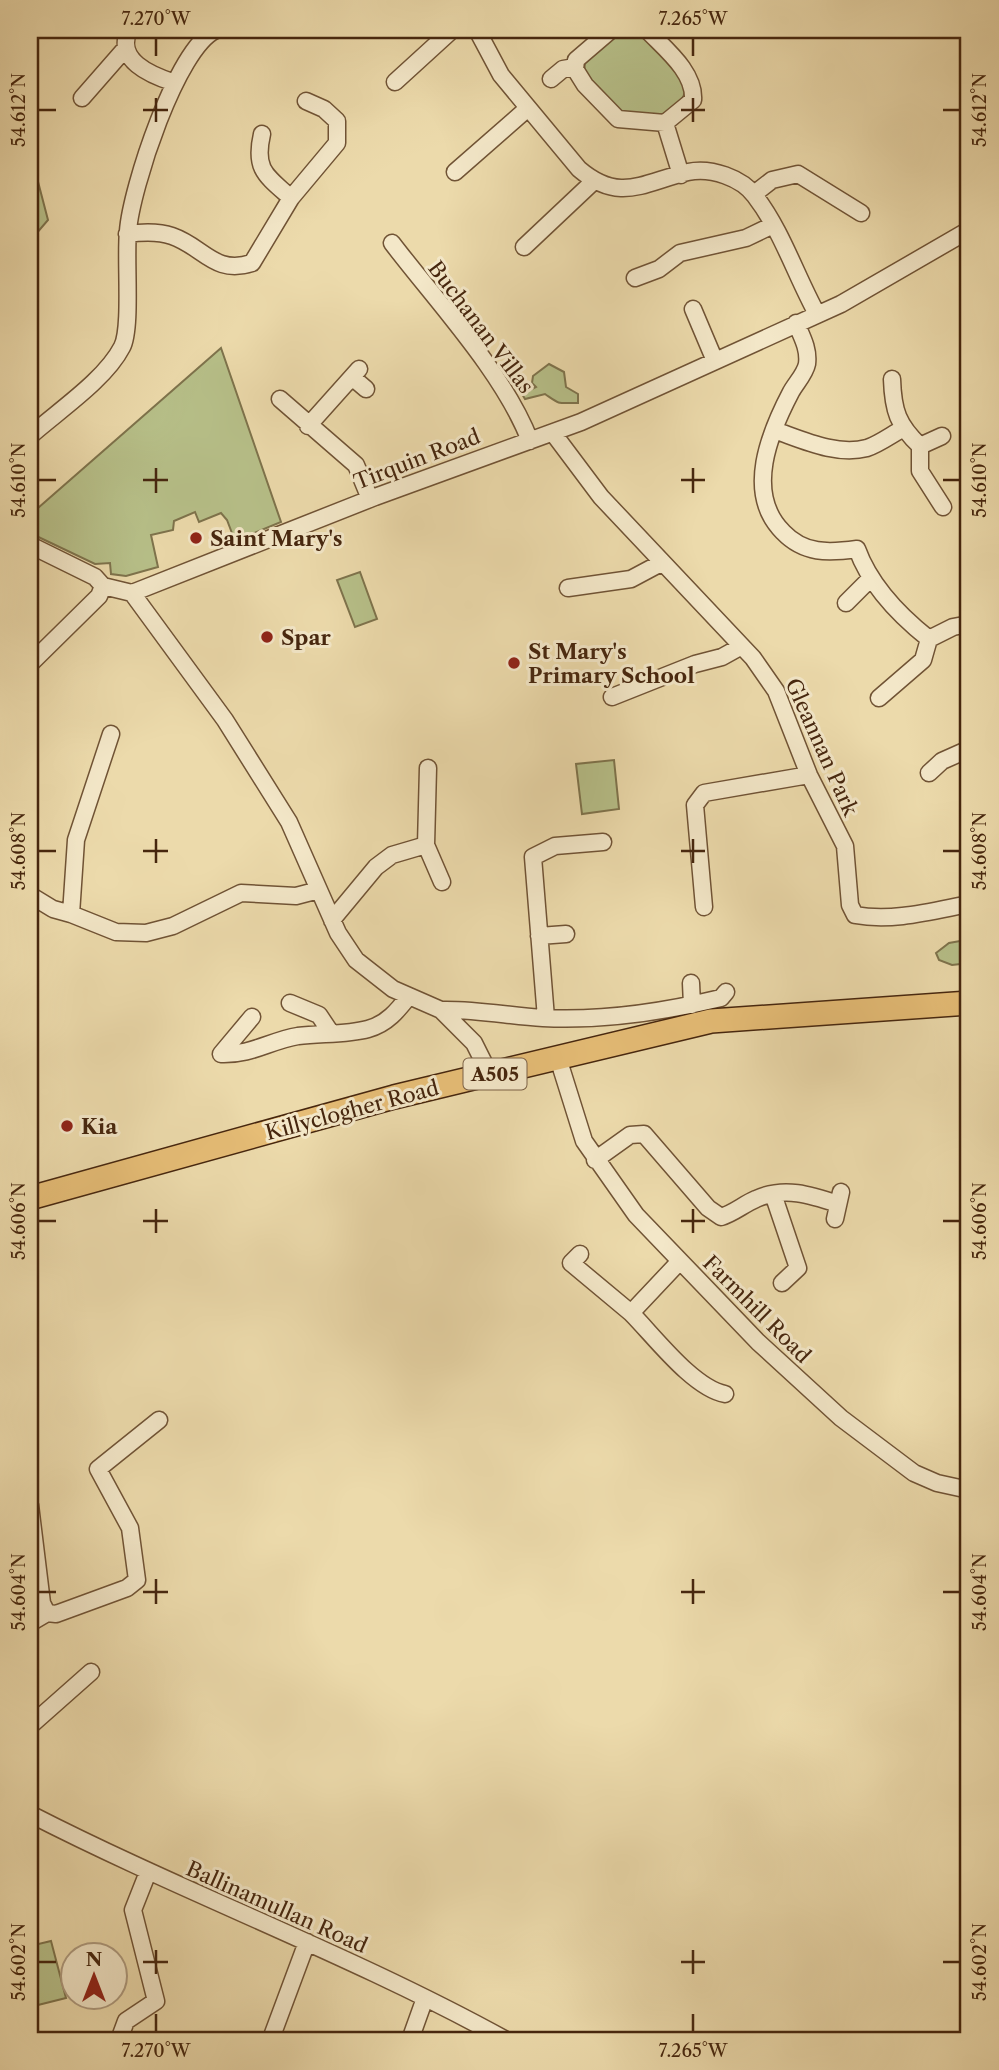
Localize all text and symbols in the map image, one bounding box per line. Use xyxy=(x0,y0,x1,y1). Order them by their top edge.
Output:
text: 7.270°W xyxy=(122,8,192,30)
text: 7.265°W xyxy=(659,8,729,30)
text: 54.612°N xyxy=(8,73,30,147)
text: 54.612°N xyxy=(969,73,991,147)
street label: Buchanan Villas xyxy=(423,256,539,398)
street label: Tirquin Road xyxy=(350,423,484,495)
text: 54.610°N xyxy=(8,442,30,518)
text: 54.610°N xyxy=(969,442,991,518)
place label: Saint Mary's xyxy=(210,526,343,551)
marker: Saint Mary's xyxy=(188,530,204,546)
place label: Spar xyxy=(281,625,332,650)
marker: Spar xyxy=(259,629,275,645)
place label: St Mary's Primary School xyxy=(528,639,695,688)
marker: St Mary's Primary School xyxy=(506,655,522,671)
street label: Gleannan Park xyxy=(781,674,864,820)
text: 54.608°N xyxy=(8,812,30,890)
text: 54.608°N xyxy=(969,812,991,890)
road number: A505 xyxy=(463,1058,526,1090)
street label: Killyclogher Road xyxy=(263,1075,442,1145)
place label: Kia xyxy=(81,1114,118,1139)
marker: Kia xyxy=(59,1118,75,1134)
text: 54.606°N xyxy=(8,1182,30,1260)
text: 54.606°N xyxy=(969,1182,991,1260)
street label: Farmhill Road xyxy=(698,1250,816,1368)
text: 54.604°N xyxy=(8,1553,30,1631)
text: 54.604°N xyxy=(969,1553,991,1631)
street label: Ballinamullan Road xyxy=(183,1856,372,1958)
text: 54.602°N xyxy=(8,1923,30,2001)
text: 54.602°N xyxy=(969,1923,991,2001)
north arrow xyxy=(60,1940,130,2010)
text: N xyxy=(86,1948,102,1971)
text: 7.270°W xyxy=(122,2040,192,2062)
text: 7.265°W xyxy=(659,2040,729,2062)

